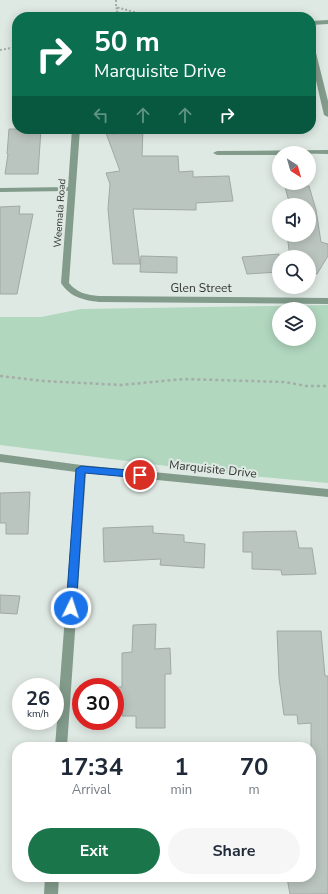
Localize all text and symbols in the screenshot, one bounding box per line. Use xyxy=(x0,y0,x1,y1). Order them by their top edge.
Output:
text: 50 m xyxy=(94,23,160,61)
icon: right xyxy=(28,28,80,80)
text: Marquisite Drive xyxy=(94,59,226,83)
icon: left xyxy=(90,104,112,126)
icon: ahead xyxy=(132,104,154,126)
icon: ahead xyxy=(174,104,196,126)
icon: right xyxy=(216,104,238,126)
north arrow xyxy=(272,146,316,190)
map controls xyxy=(272,146,316,346)
street label: Weemala Road xyxy=(51,178,69,248)
button: sound xyxy=(272,198,316,242)
button: search xyxy=(272,250,316,294)
street label: Glen Street xyxy=(170,280,232,296)
button: layers xyxy=(272,302,316,346)
street label: Marquisite Drive xyxy=(168,456,258,482)
pin xyxy=(123,458,157,492)
icon: arrive xyxy=(129,464,151,486)
position arrow xyxy=(50,587,92,629)
speed limit sign: 30 xyxy=(72,678,124,730)
text: 26 xyxy=(26,685,50,712)
text: km/h xyxy=(27,707,49,721)
text: 17:34 xyxy=(60,751,123,783)
text: 1 xyxy=(174,751,189,783)
text: 70 xyxy=(240,751,268,783)
text: Arrival xyxy=(72,781,111,799)
text: min xyxy=(171,781,192,799)
text: m xyxy=(248,781,260,799)
button: Exit xyxy=(28,828,160,874)
button: Share xyxy=(168,828,300,874)

